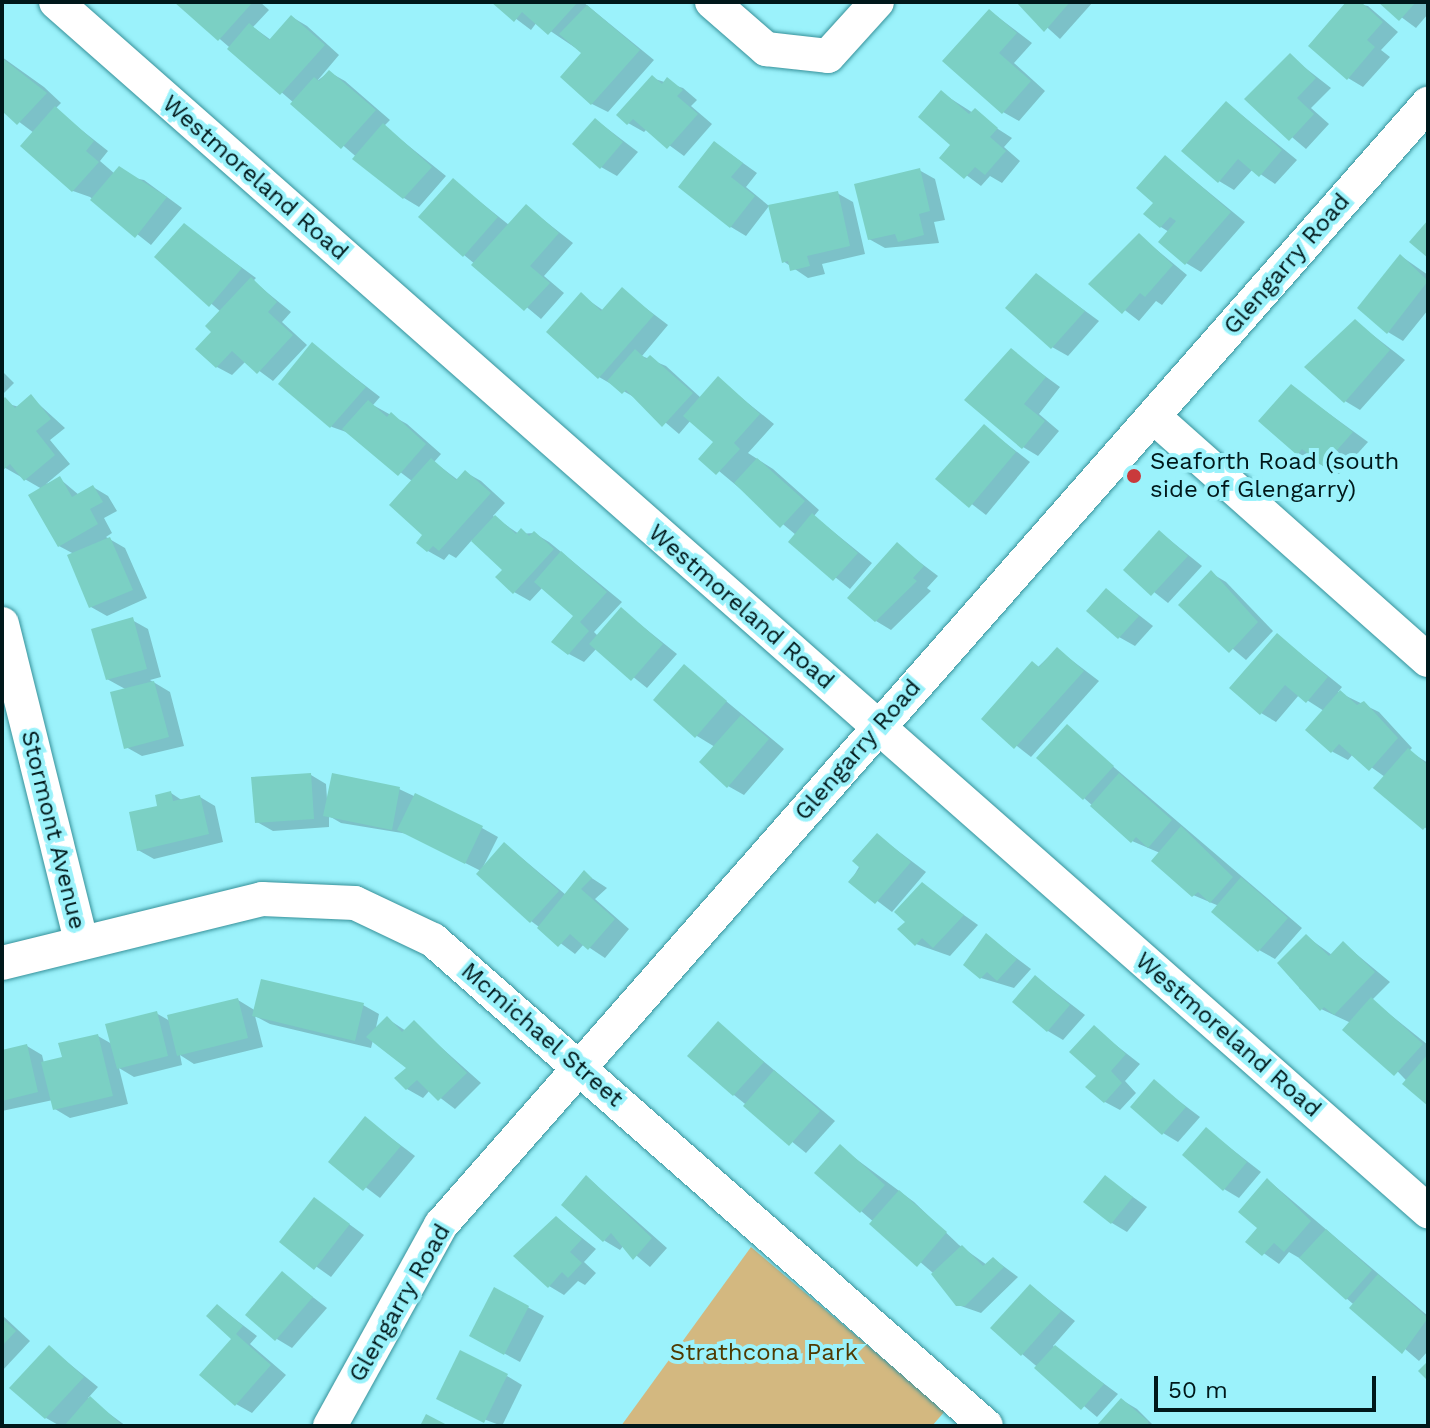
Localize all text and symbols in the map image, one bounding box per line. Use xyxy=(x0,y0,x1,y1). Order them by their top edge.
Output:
street label: Westmoreland Road xyxy=(156,89,354,267)
street label: Glengarry Road xyxy=(1218,187,1356,341)
place label: Seaforth Road (south side of Glengarry) xyxy=(1150,448,1399,504)
marker: Seaforth Road (south side of Glengarry) xyxy=(1125,467,1143,485)
street label: Westmoreland Road xyxy=(642,518,840,696)
street label: Glengarry Road xyxy=(789,673,927,827)
street label: Stormont Avenue xyxy=(14,727,92,933)
street label: Westmoreland Road xyxy=(1129,946,1327,1124)
street label: Mcmichael Street xyxy=(455,956,629,1114)
street label: Glengarry Road xyxy=(343,1219,457,1387)
park label: Strathcona Park xyxy=(670,1339,858,1367)
scale bar xyxy=(1158,1360,1380,1410)
text: 50 m xyxy=(1168,1376,1228,1404)

